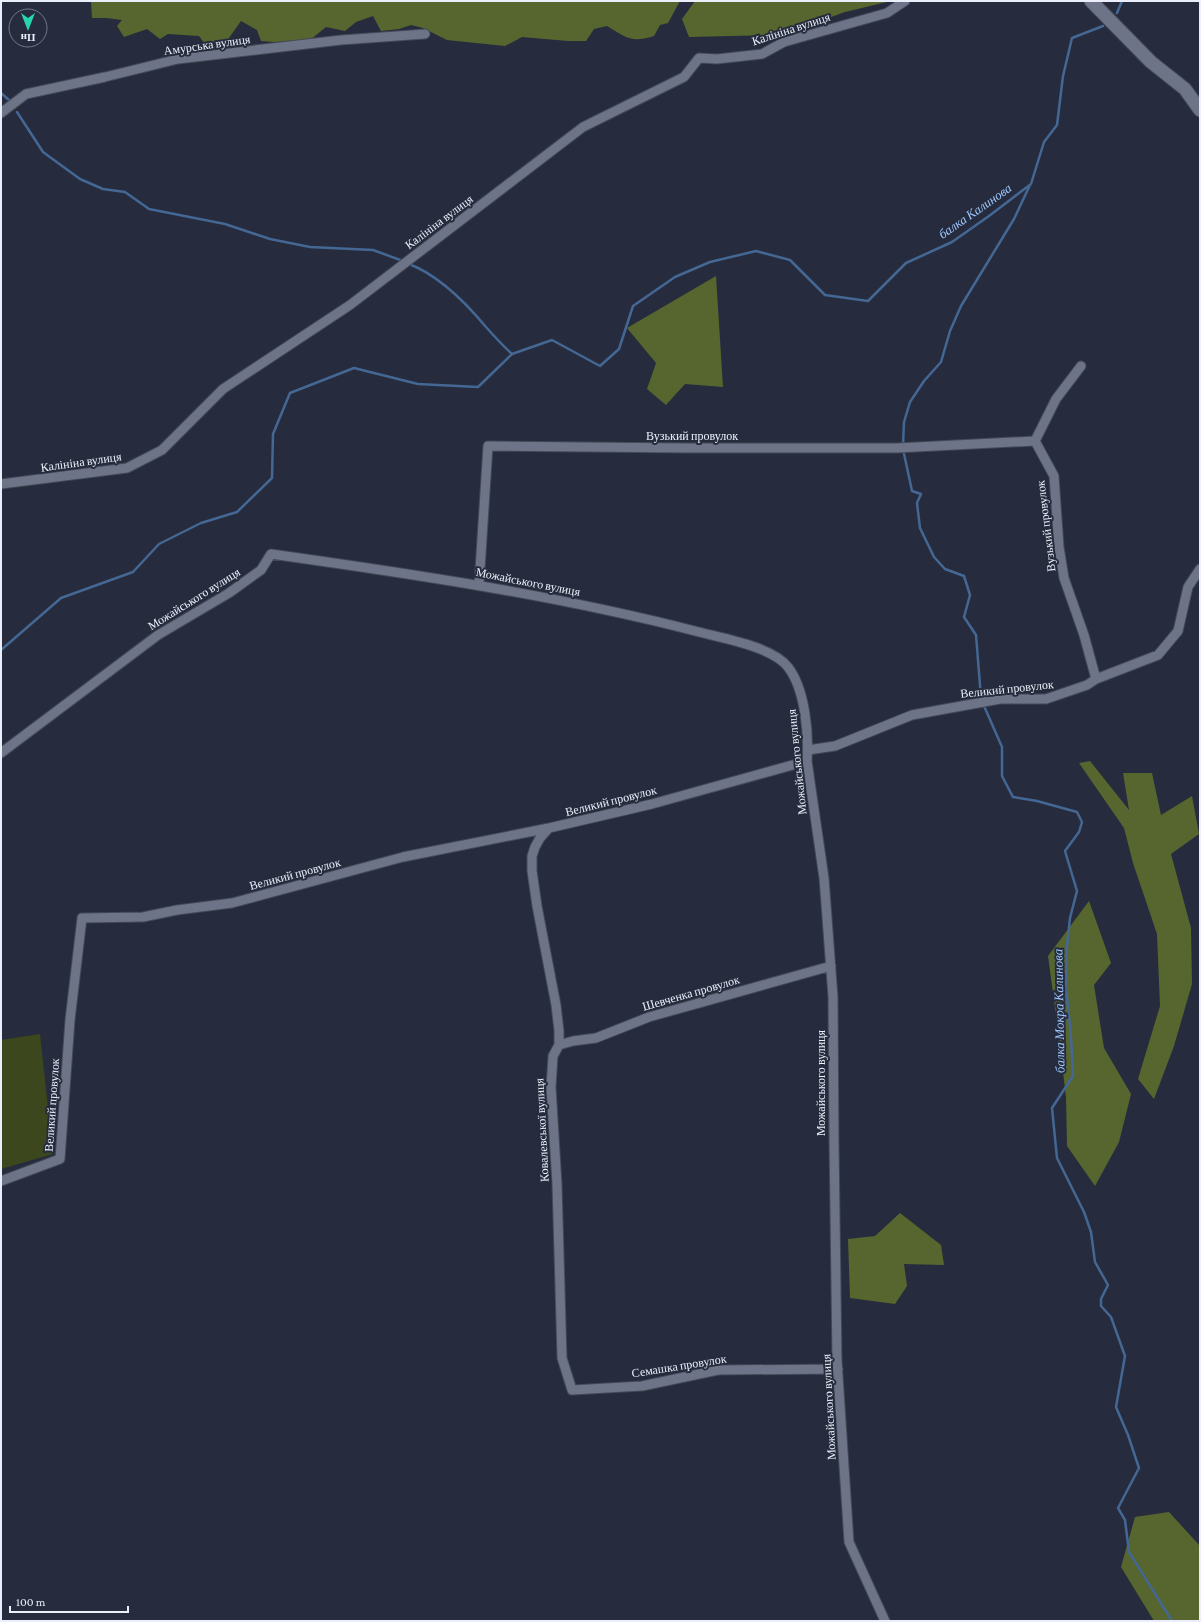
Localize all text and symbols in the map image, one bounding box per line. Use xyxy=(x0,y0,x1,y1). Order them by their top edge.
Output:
north arrow xyxy=(8,8,48,48)
street label: Калініна вулиця xyxy=(750,10,832,48)
text: Пн xyxy=(20,32,35,44)
street label: Амурська вулиця xyxy=(163,32,252,58)
water label: балка Калинова xyxy=(936,180,1015,242)
street label: Калініна вулиця xyxy=(402,192,476,252)
street label: Вузький провулок xyxy=(646,429,738,443)
street label: Калініна вулиця xyxy=(40,449,123,475)
street label: Вузький провулок xyxy=(1033,479,1059,572)
street label: Можайського вулиця xyxy=(145,565,243,633)
street label: Можайського вулиця xyxy=(475,565,582,599)
street label: Великий провулок xyxy=(960,677,1054,701)
street label: Можайського вулиця xyxy=(784,708,810,815)
street label: Великий провулок xyxy=(564,783,658,819)
street label: Великий провулок xyxy=(248,855,342,893)
water label: балка Мокра Калинова xyxy=(1050,948,1068,1073)
street label: Шевченка провулок xyxy=(641,972,741,1014)
street label: Можайського вулиця xyxy=(814,1029,828,1136)
street label: Великий провулок xyxy=(42,1058,62,1152)
street label: Ковалевської вулиця xyxy=(532,1077,552,1182)
street label: Семашка провулок xyxy=(631,1352,728,1380)
street label: Можайського вулиця xyxy=(819,1353,839,1460)
scale bar xyxy=(10,1588,128,1614)
text: 100 m xyxy=(16,1595,46,1609)

